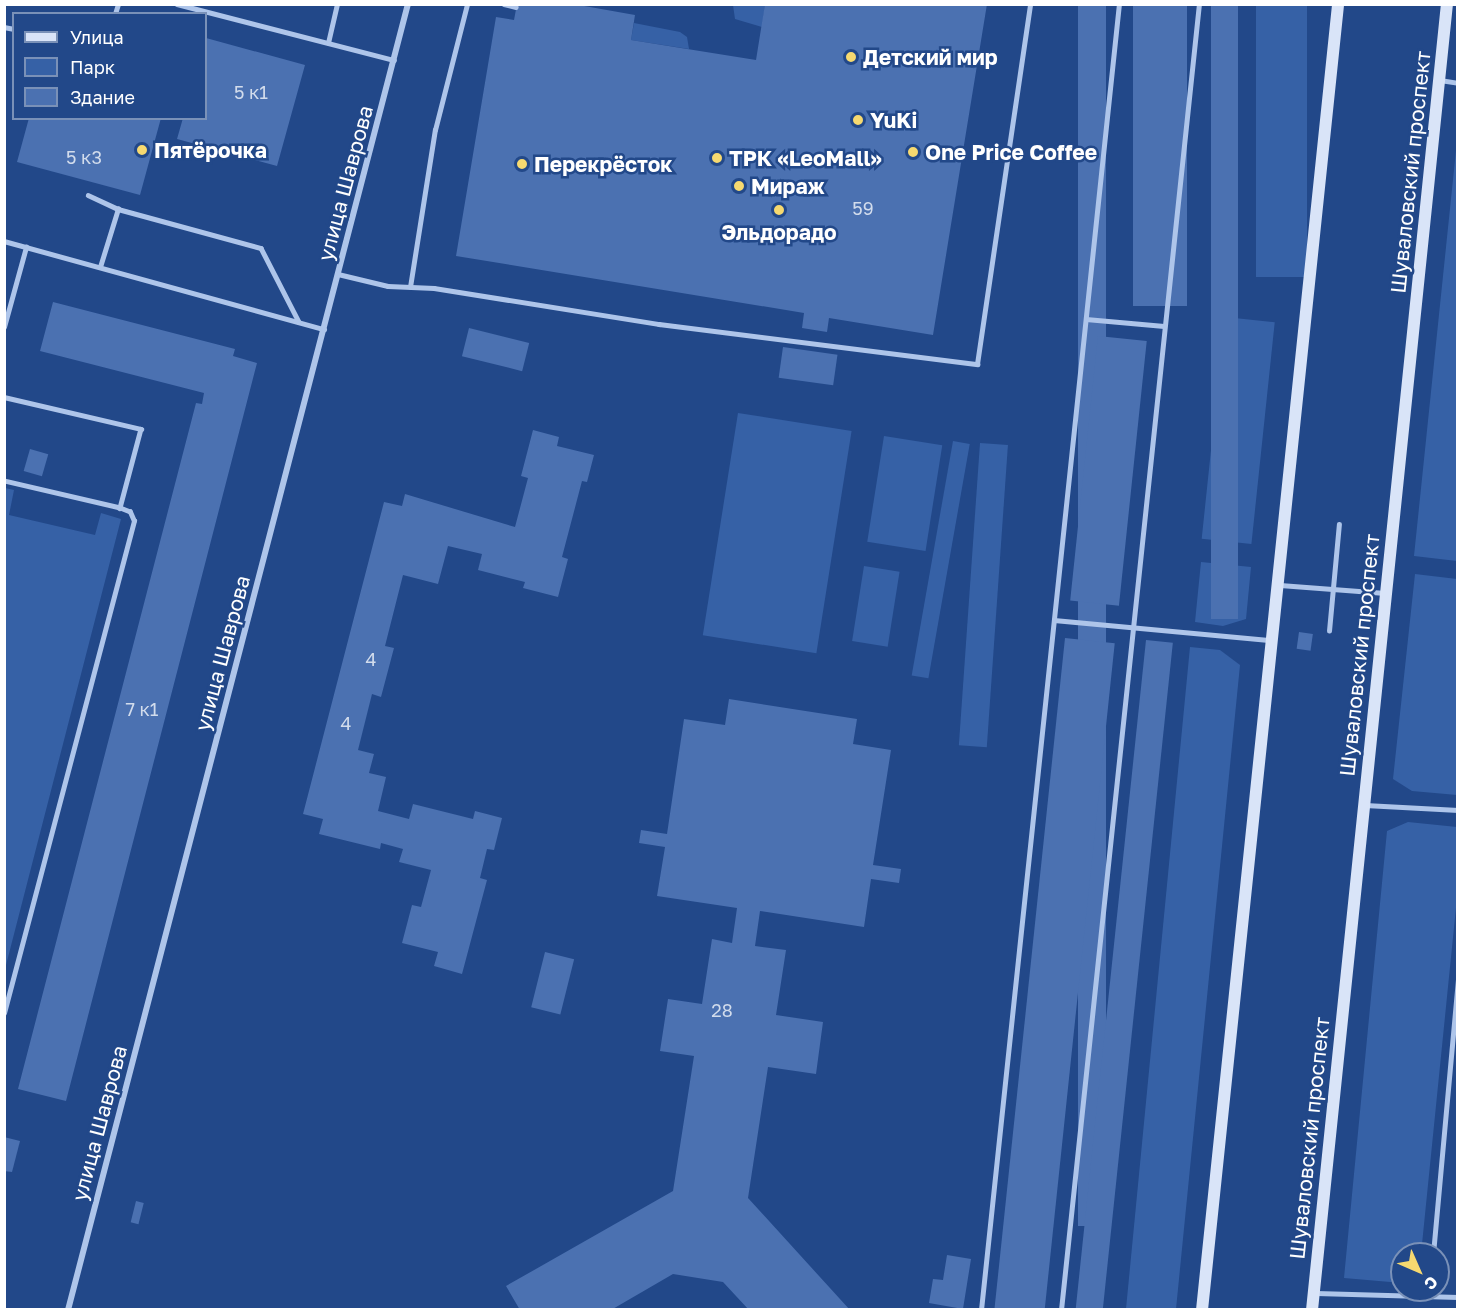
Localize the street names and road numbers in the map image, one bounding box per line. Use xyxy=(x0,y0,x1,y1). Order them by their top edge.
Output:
street label: Шуваловский проспект xyxy=(1385,49,1435,295)
street label: улица Шаврова xyxy=(312,102,378,264)
street label: Шуваловский проспект xyxy=(1334,532,1384,778)
street label: улица Шаврова xyxy=(189,572,255,734)
street label: Шуваловский проспект xyxy=(1284,1015,1334,1261)
street label: улица Шаврова xyxy=(66,1042,132,1204)

